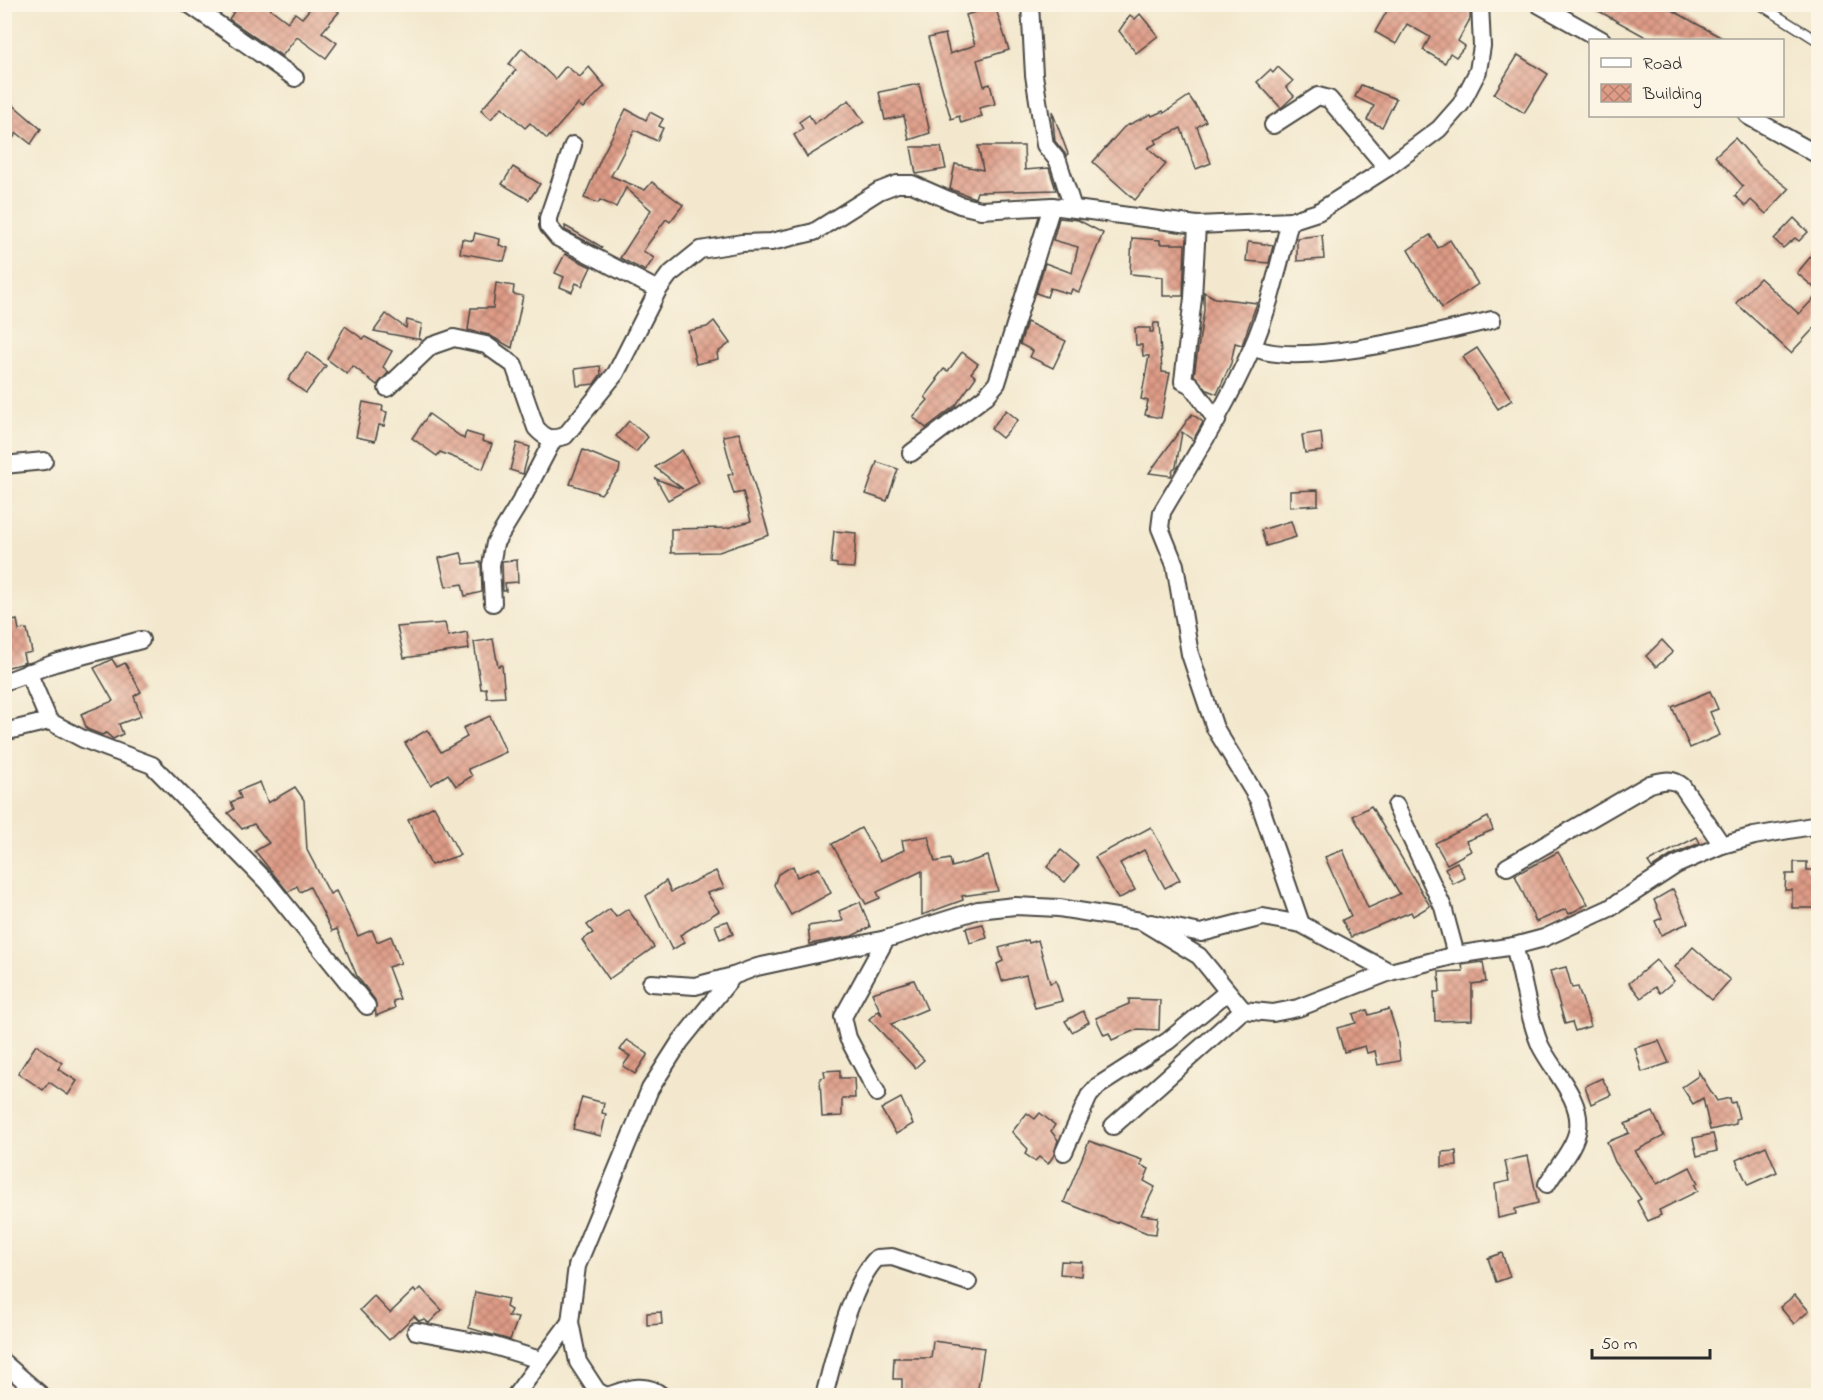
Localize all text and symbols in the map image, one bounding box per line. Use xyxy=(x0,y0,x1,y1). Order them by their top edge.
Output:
legend xyxy=(1589,39,1784,117)
text: Road xyxy=(1643,52,1682,78)
text: Building xyxy=(1642,82,1702,109)
scale bar xyxy=(1592,1322,1710,1360)
text: 50 m xyxy=(1601,1332,1638,1358)

